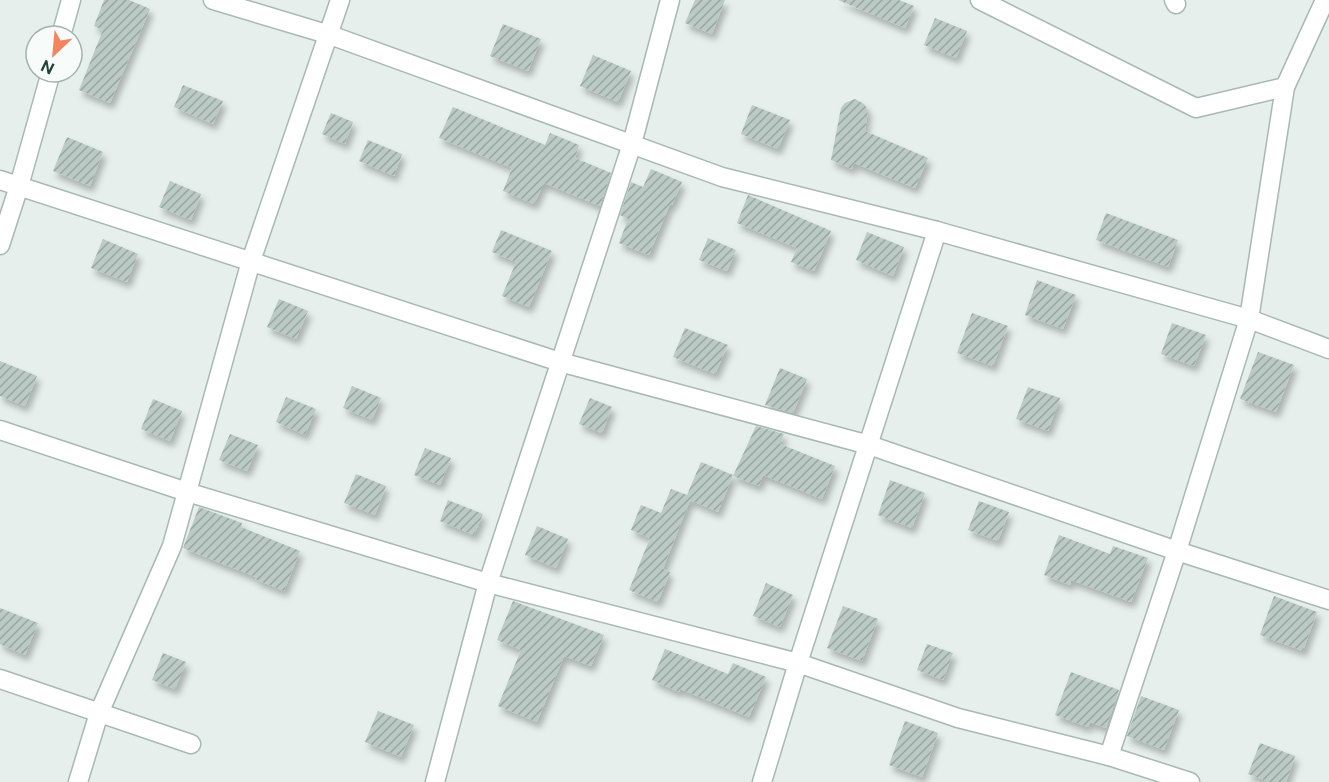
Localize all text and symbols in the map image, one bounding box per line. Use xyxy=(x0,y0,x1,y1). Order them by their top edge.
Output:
north arrow xyxy=(24,24,84,84)
text: N xyxy=(38,56,57,78)

